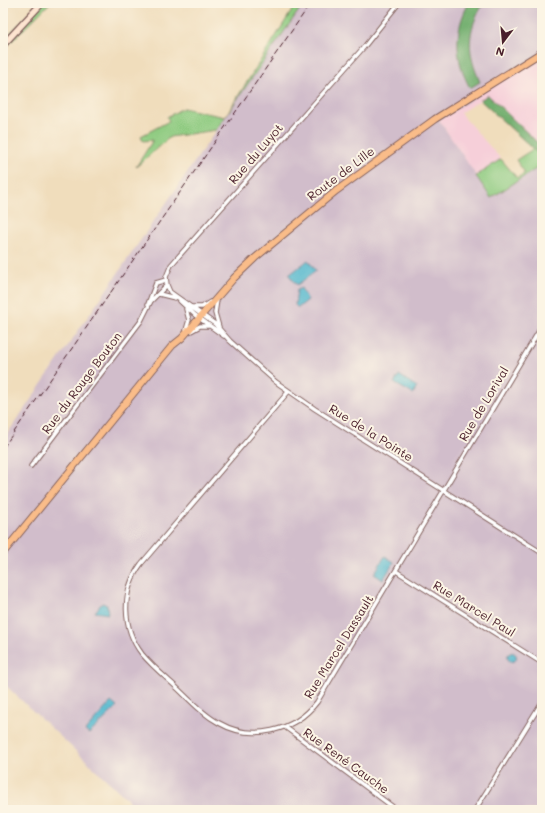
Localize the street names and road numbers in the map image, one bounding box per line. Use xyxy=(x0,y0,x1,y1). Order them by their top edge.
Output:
street label: Rue du Luyot xyxy=(225,120,286,187)
street label: Route de Lille xyxy=(304,143,377,204)
street label: Rue du Rouge Bouton xyxy=(38,328,125,436)
street label: Rue de Lorival xyxy=(455,363,512,444)
street label: Rue de la Pointe xyxy=(326,400,417,464)
street label: Rue Marcel Paul xyxy=(430,576,519,640)
street label: Rue Marcel Dassault xyxy=(300,591,377,701)
street label: Rue René Cauche xyxy=(300,724,393,797)

